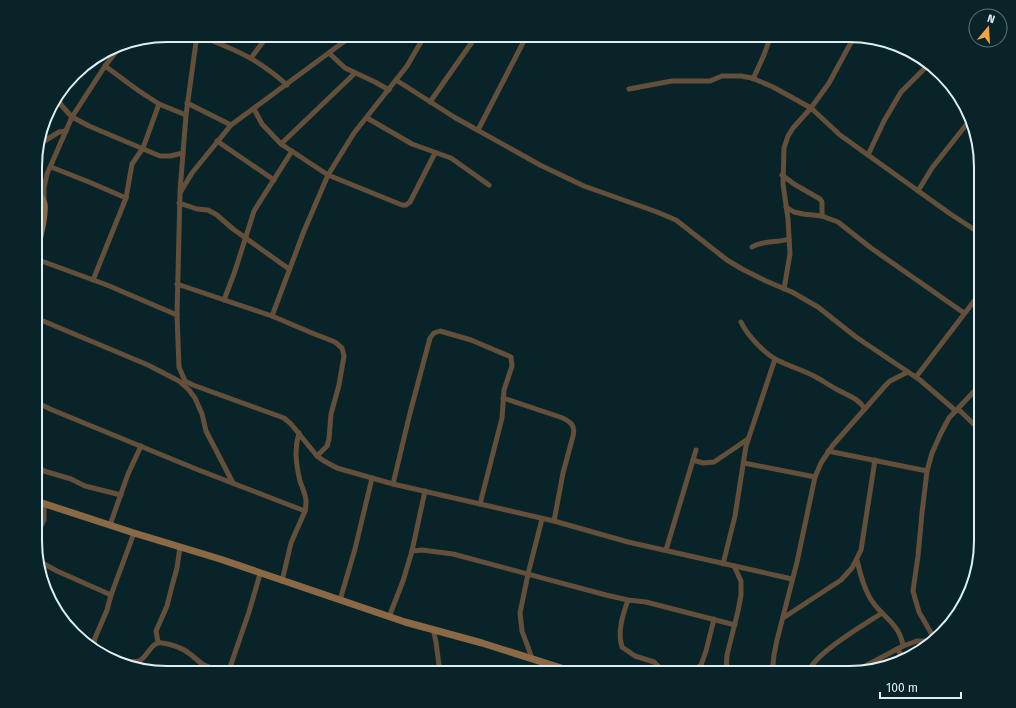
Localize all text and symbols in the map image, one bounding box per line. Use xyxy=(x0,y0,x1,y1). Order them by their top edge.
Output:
north arrow xyxy=(968,8,1008,48)
text: N xyxy=(985,12,996,26)
scale bar xyxy=(880,674,961,700)
text: 100 m xyxy=(886,681,918,695)

